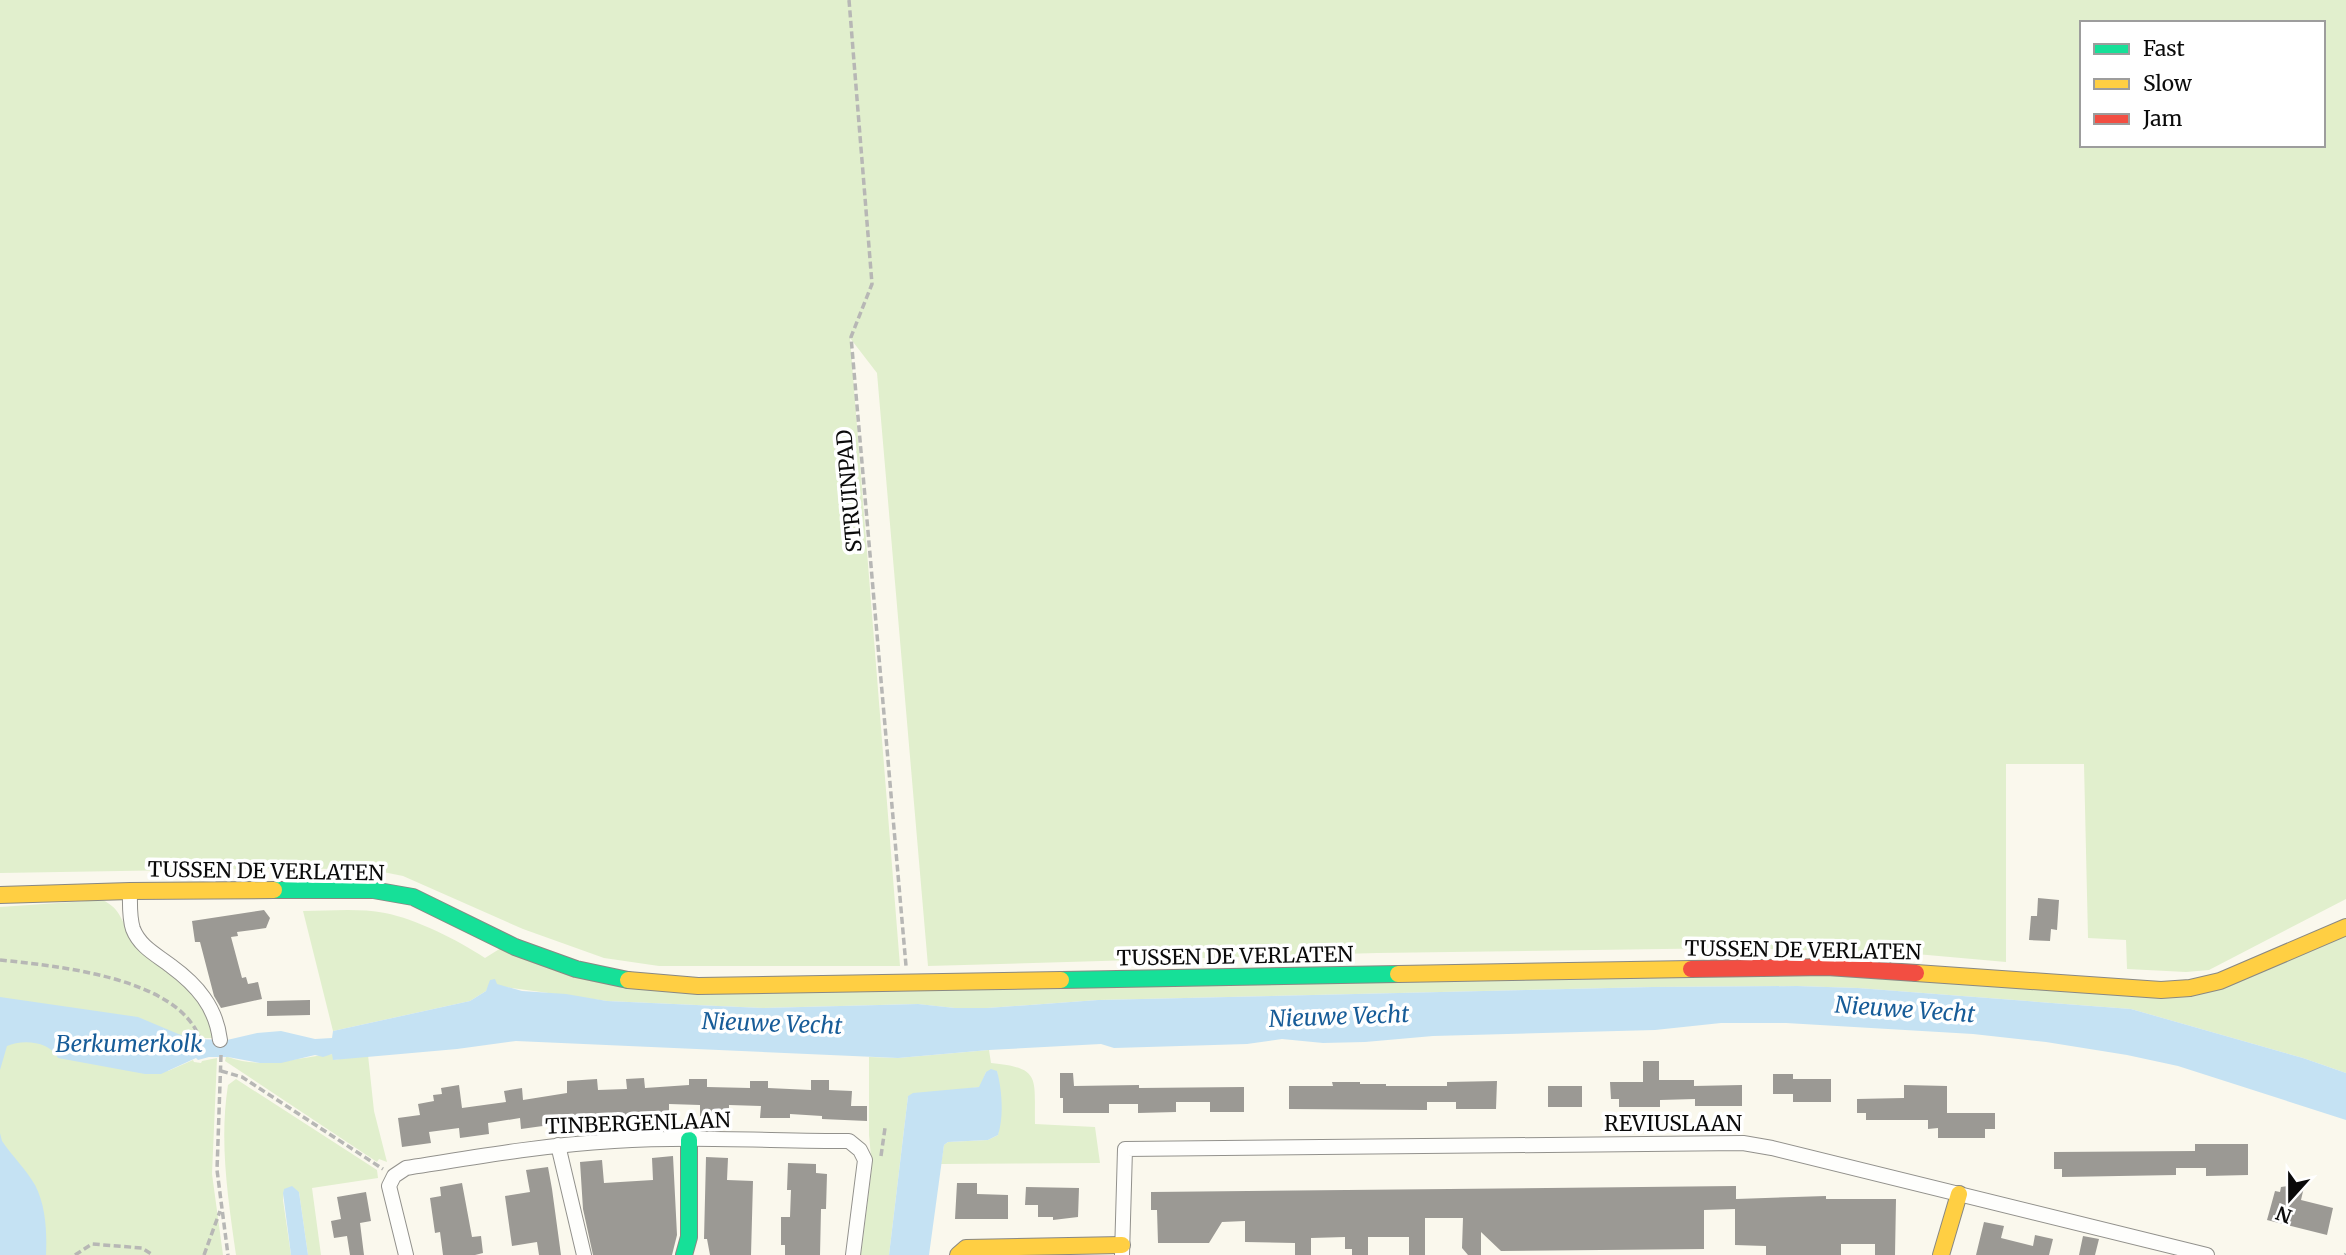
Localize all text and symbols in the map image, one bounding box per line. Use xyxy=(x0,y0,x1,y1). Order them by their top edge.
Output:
legend xyxy=(2080,21,2325,147)
text: Fast xyxy=(2143,35,2185,62)
text: Slow xyxy=(2143,70,2192,97)
text: Jam xyxy=(2142,105,2182,132)
street label: STRUINPAD xyxy=(830,428,868,554)
street label: TUSSEN DE VERLATEN xyxy=(147,855,385,887)
street label: TUSSEN DE VERLATEN xyxy=(1684,934,1922,966)
street label: TUSSEN DE VERLATEN xyxy=(1116,940,1354,972)
water label: Nieuwe Vecht xyxy=(1834,990,1976,1028)
water label: Nieuwe Vecht xyxy=(1268,999,1410,1033)
water label: Nieuwe Vecht xyxy=(701,1006,843,1040)
water label: Berkumerkolk xyxy=(56,1029,203,1058)
street label: TINBERGENLAAN xyxy=(545,1106,731,1140)
street label: REVIUSLAAN xyxy=(1604,1110,1742,1137)
north arrow xyxy=(2255,1164,2325,1234)
text: N xyxy=(2273,1201,2295,1229)

